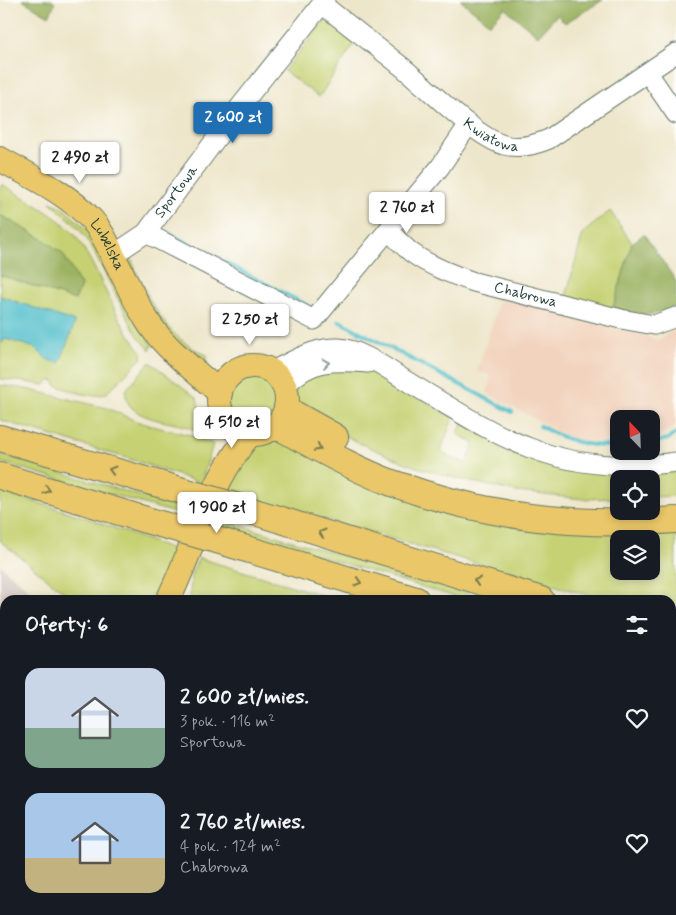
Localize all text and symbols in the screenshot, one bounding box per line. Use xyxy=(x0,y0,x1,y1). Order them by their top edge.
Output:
pin: 2 600 zł xyxy=(181,102,285,144)
text: 2 600 zł xyxy=(204,107,262,128)
street label: Kwiatowa xyxy=(459,113,519,157)
pin: 2 490 zł xyxy=(28,142,132,184)
text: 2 490 zł xyxy=(52,147,108,168)
street label: Sportowa xyxy=(150,160,204,222)
pin: 2 760 zł xyxy=(355,192,459,234)
text: 2 760 zł xyxy=(380,197,434,218)
street label: Lubelska xyxy=(85,215,129,274)
street label: Chabrowa xyxy=(492,277,559,313)
pin: 2 250 zł xyxy=(198,304,302,346)
text: 2 250 zł xyxy=(222,309,278,330)
one-way arrow xyxy=(322,358,330,369)
pin: 4 510 zł xyxy=(180,406,284,449)
north arrow xyxy=(610,410,660,460)
map controls xyxy=(610,410,660,580)
text: 4 510 zł xyxy=(205,412,260,433)
one-way arrow xyxy=(313,442,322,452)
one-way arrow xyxy=(108,466,117,476)
button: locate xyxy=(610,470,660,520)
one-way arrow xyxy=(42,484,50,494)
pin: 1 900 zł xyxy=(165,492,269,534)
text: 1 900 zł xyxy=(188,497,246,518)
one-way arrow xyxy=(318,528,327,538)
button: layers xyxy=(610,530,660,580)
one-way arrow xyxy=(474,576,482,586)
one-way arrow xyxy=(353,577,361,587)
text: Oferty: 6 xyxy=(25,611,108,639)
icon: filters xyxy=(623,611,651,639)
text: 2 600 zł/mies. xyxy=(180,683,309,711)
icon: home xyxy=(65,688,125,748)
icon: heart xyxy=(623,704,651,732)
text: 3 pok. · 116 m² xyxy=(180,711,275,732)
text: Sportowa xyxy=(180,732,245,753)
text: 2 760 zł/mies. xyxy=(180,808,305,836)
icon: home xyxy=(65,813,125,873)
icon: heart xyxy=(623,829,651,857)
text: 4 pok. · 124 m² xyxy=(180,836,281,857)
text: Chabrowa xyxy=(180,857,249,878)

